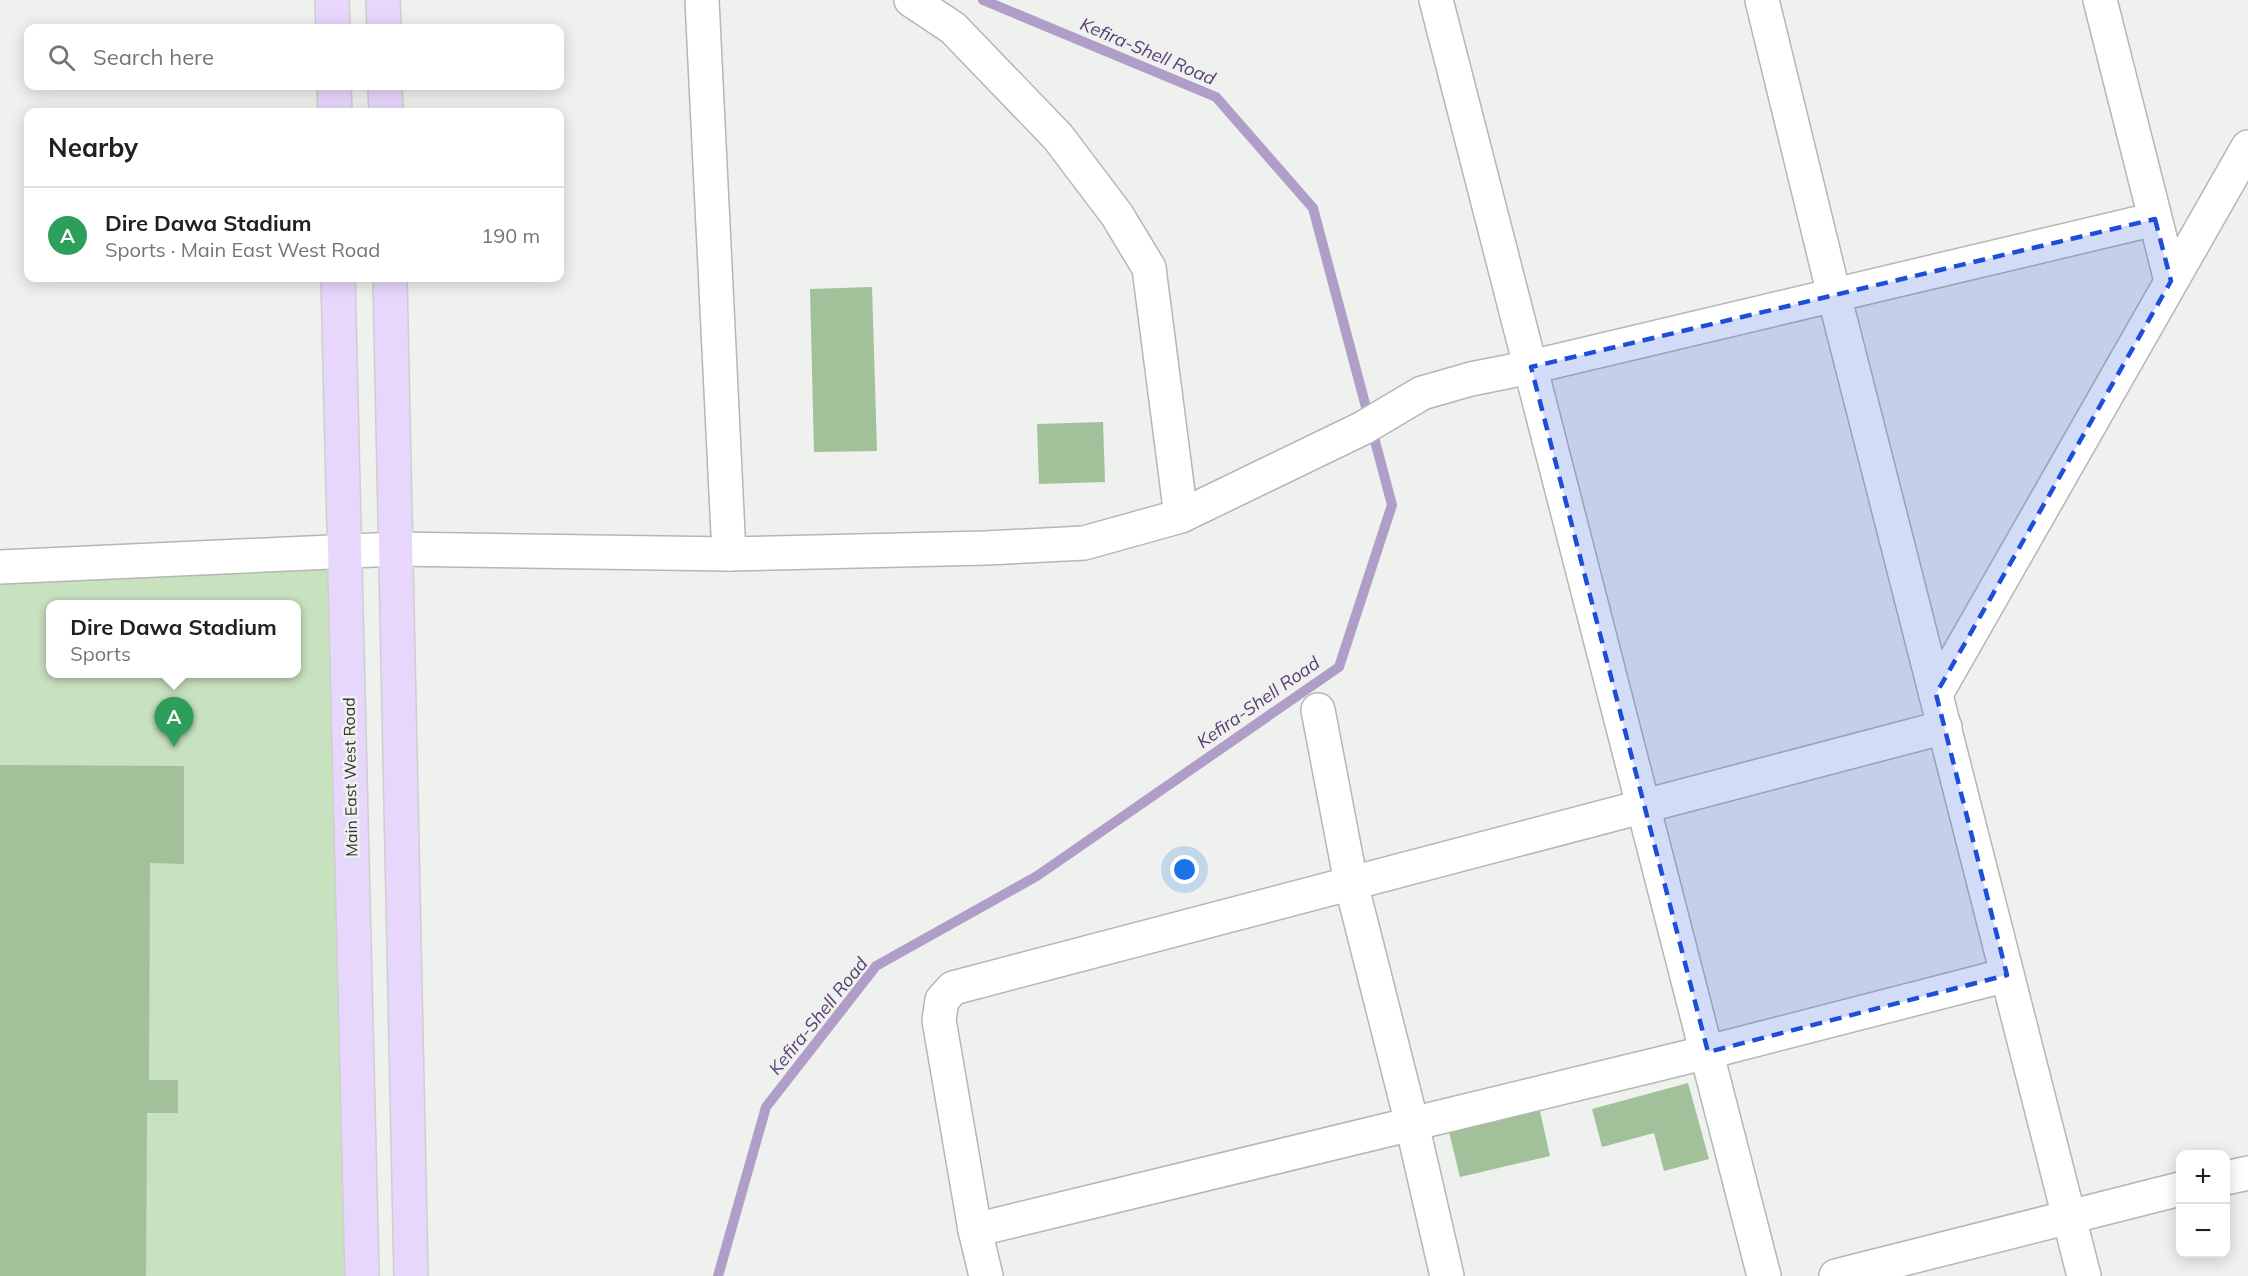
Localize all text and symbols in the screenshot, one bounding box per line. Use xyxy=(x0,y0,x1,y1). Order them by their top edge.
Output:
water label: Kefira-Shell Road xyxy=(1077,12,1219,90)
search box xyxy=(24,24,564,90)
icon: search xyxy=(45,41,78,74)
text: Search here xyxy=(93,43,214,71)
text: Nearby xyxy=(48,131,138,164)
text: Dire Dawa Stadium xyxy=(105,209,312,237)
text: A xyxy=(60,223,75,248)
text: 190 m xyxy=(481,223,540,248)
text: Sports · Main East West Road xyxy=(105,237,380,262)
popup xyxy=(46,600,301,678)
text: Dire Dawa Stadium xyxy=(70,613,277,641)
text: Sports xyxy=(70,641,131,666)
water label: Kefira-Shell Road xyxy=(1192,651,1324,753)
street label: Main East West Road xyxy=(339,697,361,857)
pin: A xyxy=(154,698,194,747)
your location xyxy=(1170,855,1199,884)
water label: Kefira-Shell Road xyxy=(763,952,873,1080)
map controls xyxy=(2176,1150,2230,1258)
button: + xyxy=(2176,1150,2230,1204)
button: − xyxy=(2176,1204,2230,1258)

